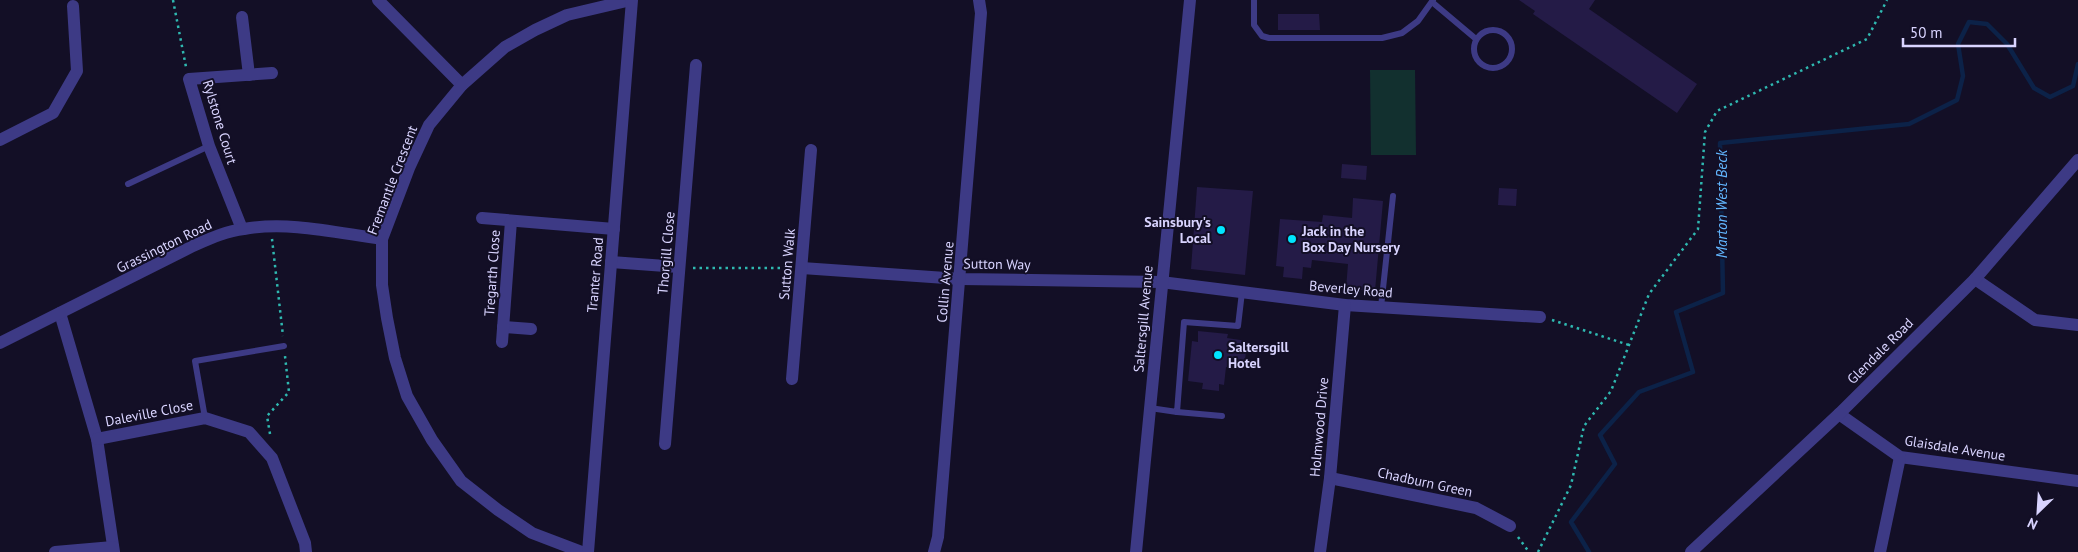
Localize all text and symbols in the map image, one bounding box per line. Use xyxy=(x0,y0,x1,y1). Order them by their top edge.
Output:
scale bar xyxy=(1903,15,2016,47)
text: 50 m xyxy=(1910,23,1943,42)
street label: Rylstone Court xyxy=(199,78,241,167)
street label: Fremantle Crescent xyxy=(363,122,421,237)
water label: Marton West Beck xyxy=(1712,148,1731,258)
street label: Thorgill Close xyxy=(653,211,679,295)
place label: Sainsbury's Local xyxy=(1144,213,1212,247)
street label: Grassington Road xyxy=(113,215,215,277)
place label: Jack in the Box Day Nursery xyxy=(1301,222,1400,256)
marker: Sainsbury's Local xyxy=(1215,224,1227,236)
street label: Sutton Walk xyxy=(775,227,799,301)
street label: Tregarth Close xyxy=(480,229,504,317)
marker: Jack in the Box Day Nursery xyxy=(1286,233,1298,245)
street label: Tranter Road xyxy=(583,237,607,313)
street label: Collin Avenue xyxy=(932,241,958,323)
street label: Sutton Way xyxy=(963,254,1031,274)
street label: Saltersgill Avenue xyxy=(1129,265,1157,373)
street label: Beverley Road xyxy=(1309,276,1393,302)
street label: Glendale Road xyxy=(1843,314,1917,388)
place label: Saltersgill Hotel xyxy=(1228,338,1290,372)
marker: Saltersgill Hotel xyxy=(1212,349,1224,361)
street label: Holmwood Drive xyxy=(1306,376,1332,478)
street label: Daleville Close xyxy=(104,396,194,430)
street label: Glaisdale Avenue xyxy=(1903,431,2007,465)
street label: Chadburn Green xyxy=(1376,463,1474,501)
north arrow xyxy=(2013,487,2063,537)
text: N xyxy=(2025,514,2040,534)

